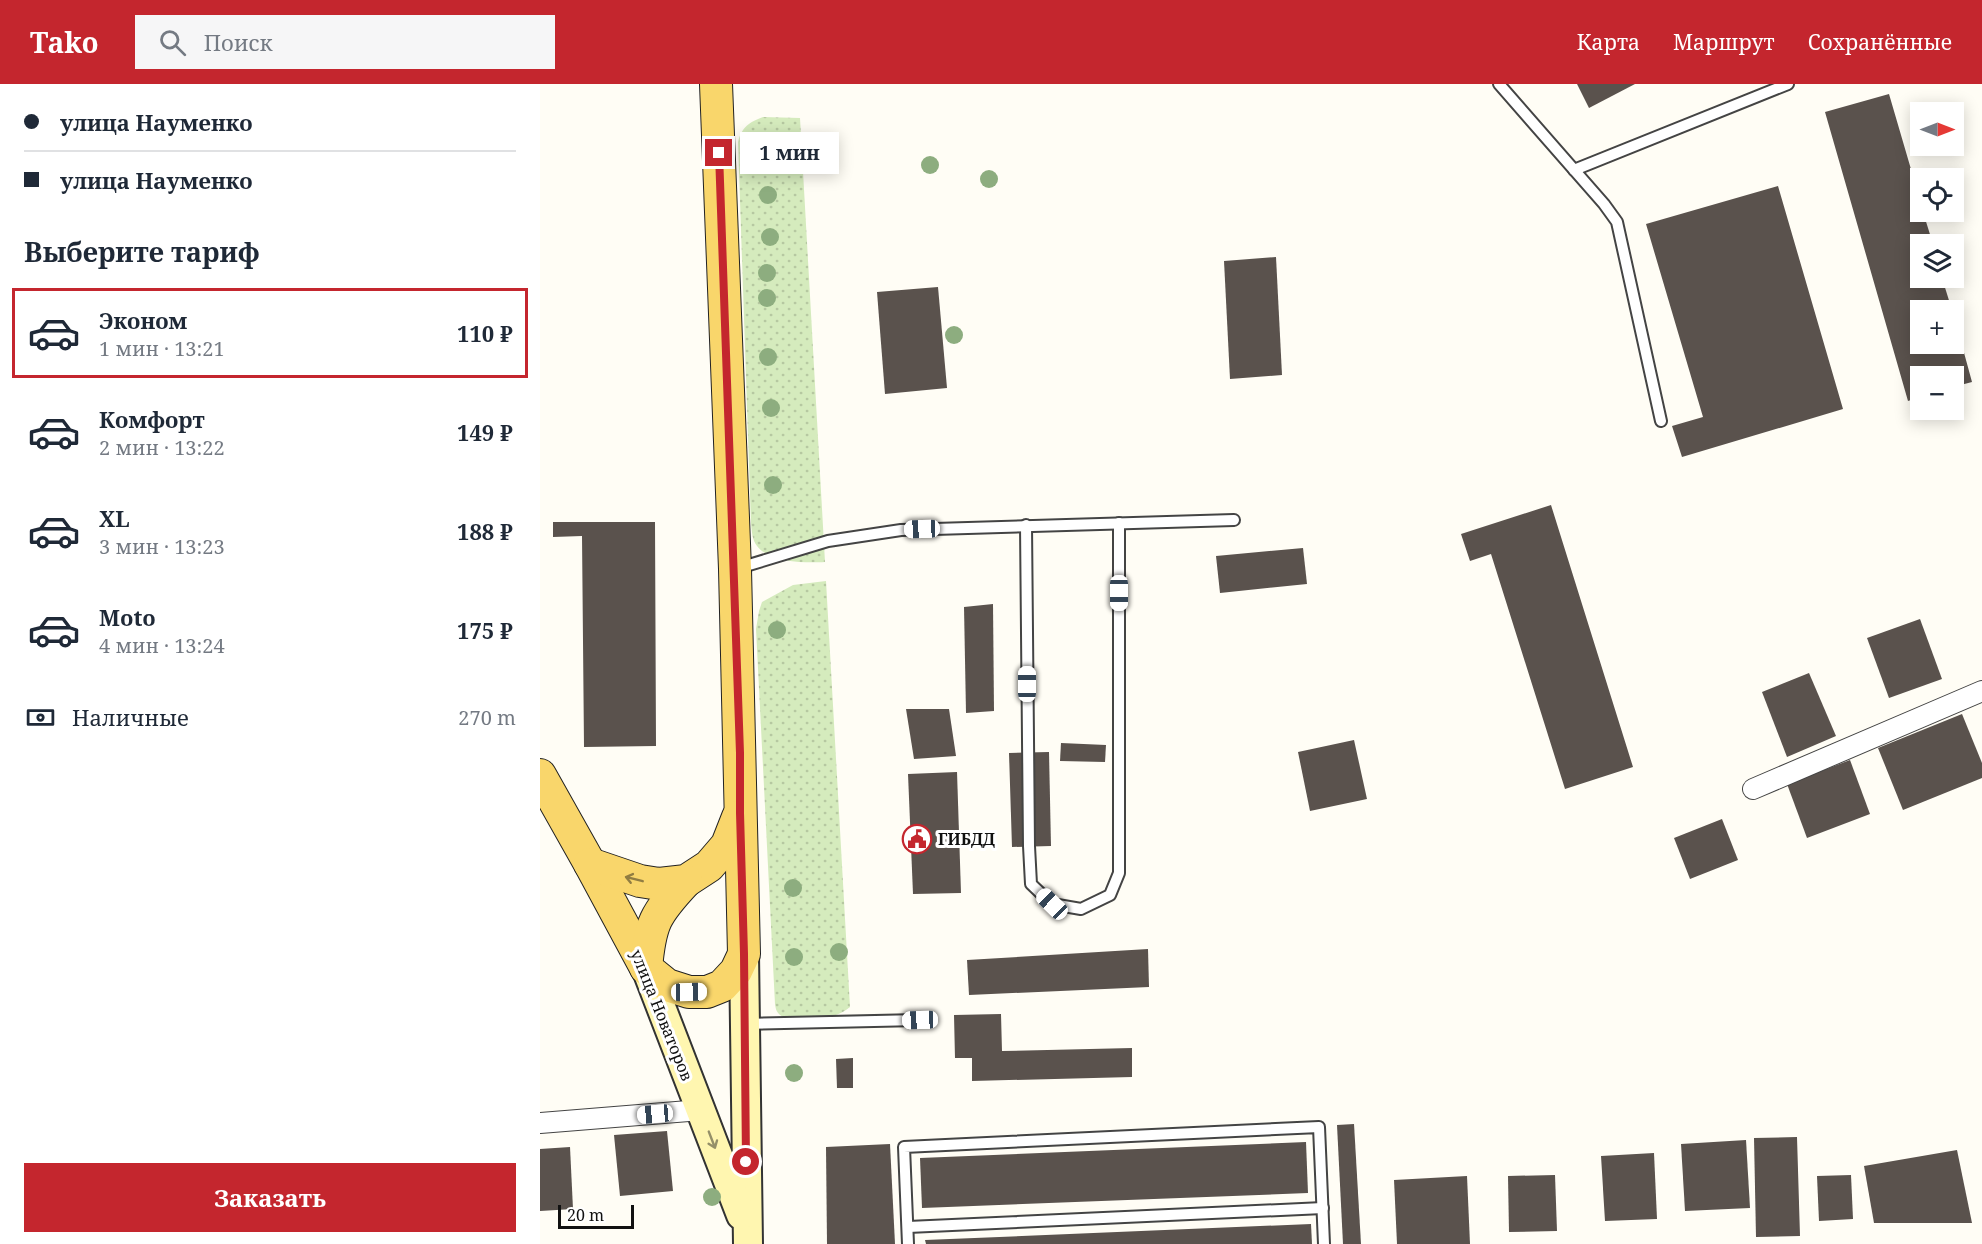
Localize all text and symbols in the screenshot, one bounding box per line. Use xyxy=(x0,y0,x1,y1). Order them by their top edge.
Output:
search box xyxy=(135,15,555,69)
text: Tako xyxy=(30,23,99,61)
icon: search xyxy=(156,26,189,59)
text: Поиск xyxy=(204,27,272,57)
text: Карта xyxy=(1577,28,1640,56)
text: Маршрут xyxy=(1673,28,1775,56)
text: Сохранённые xyxy=(1808,28,1952,56)
north arrow xyxy=(1910,102,1964,156)
map controls xyxy=(1910,102,1964,420)
text: улица Науменко xyxy=(60,107,253,137)
callout: 1 мин xyxy=(740,132,839,174)
route end xyxy=(705,139,732,166)
text: 1 мин xyxy=(759,139,820,166)
text: улица Науменко xyxy=(60,165,253,195)
button: locate xyxy=(1910,168,1964,222)
text: Выберите тариф xyxy=(24,233,260,270)
button: layers xyxy=(1910,234,1964,288)
button: + xyxy=(1910,300,1964,354)
text: Эконом xyxy=(99,305,187,335)
icon: car xyxy=(27,306,81,360)
text: 110 ₽ xyxy=(457,318,513,348)
text: 1 мин · 13:21 xyxy=(99,335,225,362)
button: − xyxy=(1910,366,1964,420)
text: Комфорт xyxy=(99,404,205,434)
icon: car xyxy=(27,405,81,459)
text: 149 ₽ xyxy=(457,417,513,447)
text: 2 мин · 13:22 xyxy=(99,434,225,461)
text: XL xyxy=(99,503,130,533)
icon: car xyxy=(27,504,81,558)
text: 188 ₽ xyxy=(457,516,513,546)
car xyxy=(904,519,940,539)
text: 3 мин · 13:23 xyxy=(99,533,225,560)
car xyxy=(1110,575,1128,611)
text: Moto xyxy=(99,602,156,632)
icon: car xyxy=(27,603,81,657)
text: 175 ₽ xyxy=(457,615,513,645)
text: 4 мин · 13:24 xyxy=(99,632,225,659)
car xyxy=(1018,666,1036,702)
icon: cash xyxy=(24,701,57,734)
text: Наличные xyxy=(72,702,189,732)
text: 270 m xyxy=(458,704,516,731)
public building icon: ГИБДД xyxy=(901,823,933,855)
place label: ГИБДД xyxy=(938,828,995,850)
one-way arrow xyxy=(625,873,644,884)
car xyxy=(1033,885,1071,923)
street label: улица Новаторов xyxy=(626,946,698,1084)
car xyxy=(671,983,707,1001)
car xyxy=(902,1010,938,1030)
car xyxy=(636,1103,674,1125)
one-way arrow xyxy=(707,1130,718,1149)
route start xyxy=(732,1148,759,1175)
button: Заказать xyxy=(24,1163,516,1232)
scale bar xyxy=(558,1202,634,1230)
text: 20 m xyxy=(567,1204,604,1226)

